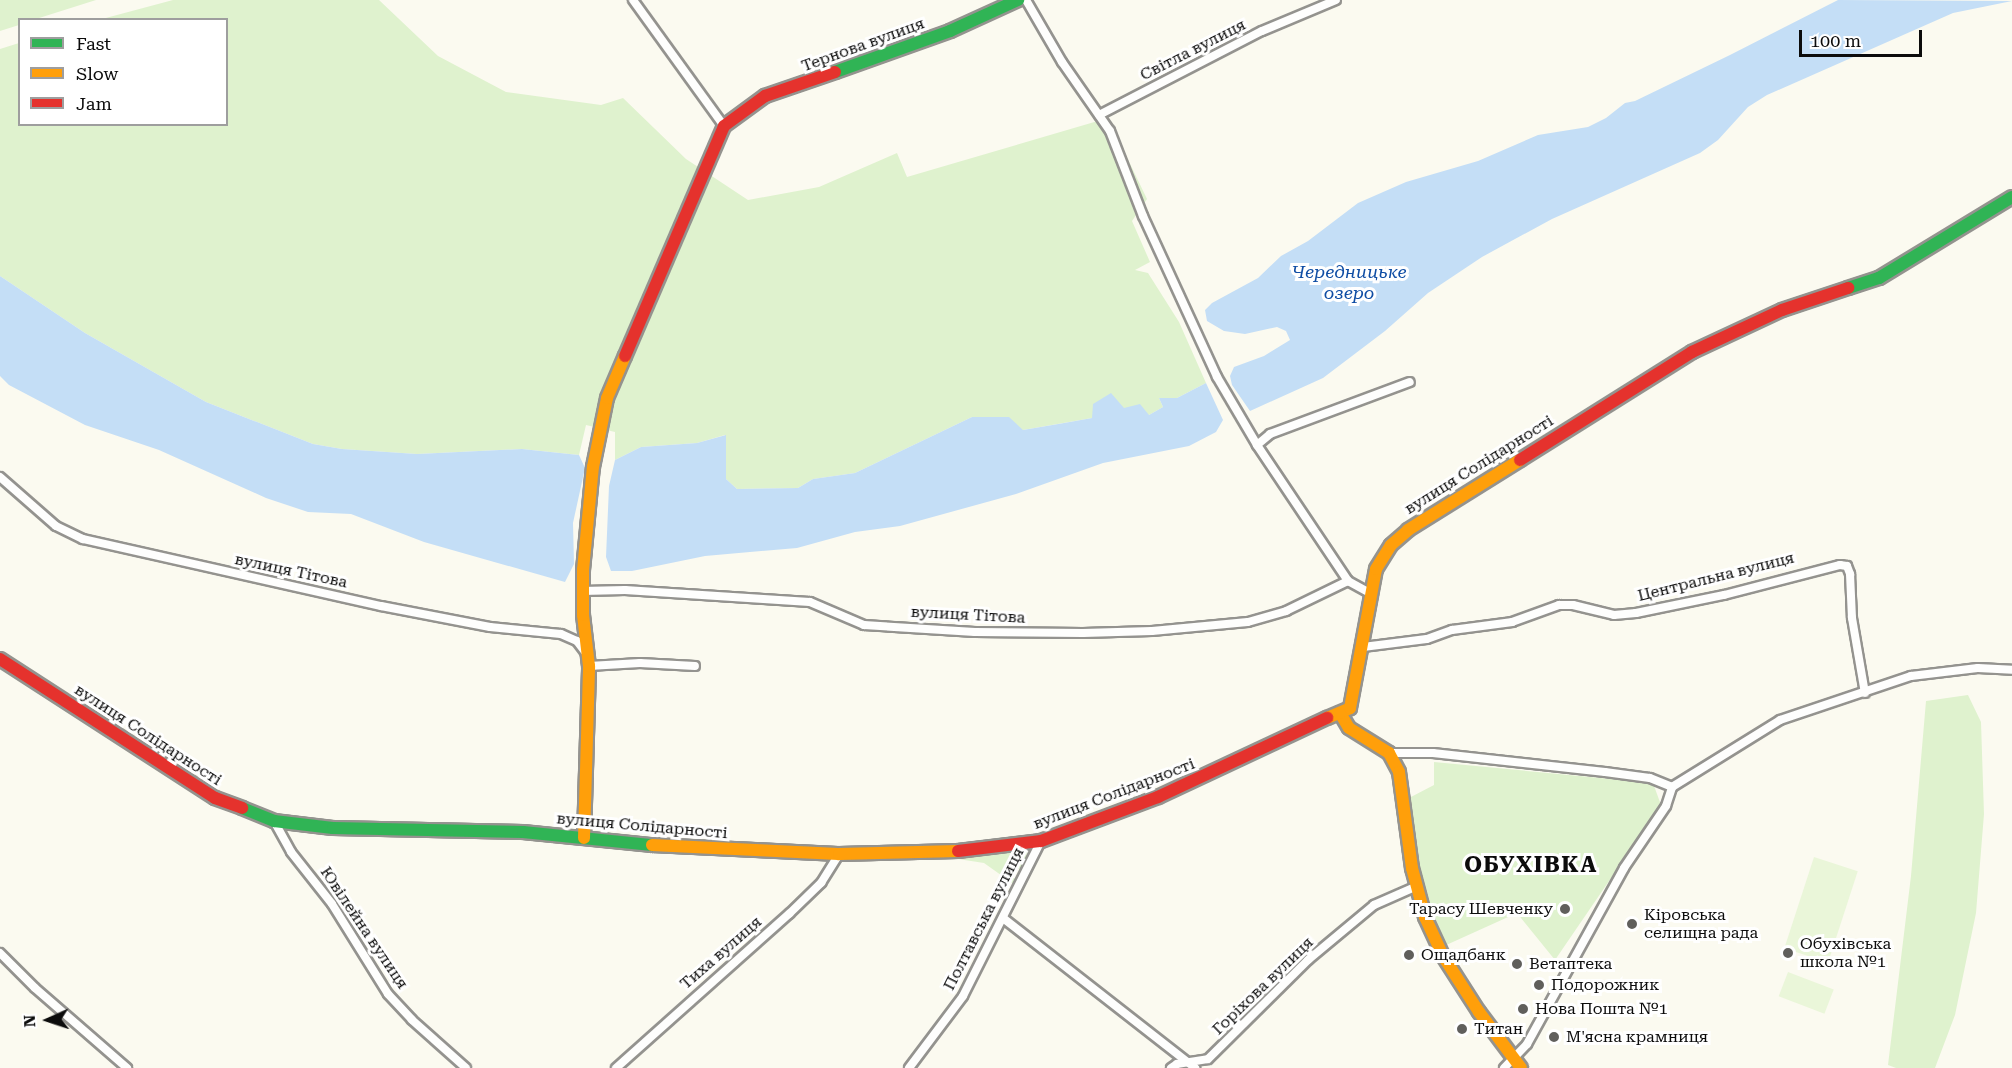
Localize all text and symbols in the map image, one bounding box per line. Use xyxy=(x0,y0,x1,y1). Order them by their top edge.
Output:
street label: Тернова вулиця xyxy=(799,14,927,76)
street label: Світла вулиця xyxy=(1137,15,1249,85)
legend xyxy=(18,18,228,126)
scale bar xyxy=(1802,18,1925,56)
text: 100 m xyxy=(1810,30,1861,51)
text: Fast xyxy=(76,33,111,54)
text: Slow xyxy=(76,63,118,84)
text: Jam xyxy=(76,93,112,114)
water label: Чередницьке озеро xyxy=(1291,262,1407,304)
street label: вулиця Солідарності xyxy=(1401,411,1557,519)
street label: Центральна вулиця xyxy=(1636,548,1796,606)
street label: вулиця Тітова xyxy=(233,550,349,592)
street label: вулиця Тітова xyxy=(910,602,1026,628)
street label: вулиця Солідарності xyxy=(71,680,225,790)
street label: вулиця Солідарності xyxy=(1030,754,1198,834)
street label: вулиця Солідарності xyxy=(556,809,728,843)
street label: Полтавська вулиця xyxy=(940,844,1028,994)
district label: ОБУХІВКА xyxy=(1464,852,1598,878)
street label: Ювілейна вулиця xyxy=(316,863,412,993)
place label: Тарасу Шевченку xyxy=(1409,899,1553,919)
marker: Тарасу Шевченку xyxy=(1558,902,1572,916)
place label: Кіровська селищна рада xyxy=(1644,905,1758,943)
street label: Тиха вулиця xyxy=(676,912,766,994)
marker: Кіровська селищна рада xyxy=(1625,917,1639,931)
street label: Горіхова вулиця xyxy=(1209,933,1317,1039)
place label: Обухівська школа №1 xyxy=(1800,934,1891,972)
place label: Ощадбанк xyxy=(1421,945,1506,965)
marker: Обухівська школа №1 xyxy=(1781,946,1795,960)
marker: Ощадбанк xyxy=(1402,948,1416,962)
place label: Ветаптека xyxy=(1529,954,1612,974)
marker: Ветаптека xyxy=(1510,957,1524,971)
place label: Подорожник xyxy=(1551,975,1659,995)
marker: Подорожник xyxy=(1532,978,1546,992)
north arrow xyxy=(18,990,78,1050)
place label: Нова Пошта №1 xyxy=(1535,999,1668,1019)
marker: Нова Пошта №1 xyxy=(1516,1002,1530,1016)
text: N xyxy=(20,1014,39,1028)
place label: Титан xyxy=(1474,1019,1523,1039)
marker: Титан xyxy=(1455,1022,1469,1036)
place label: М'ясна крамниця xyxy=(1566,1027,1708,1047)
marker: М'ясна крамниця xyxy=(1547,1030,1561,1044)

